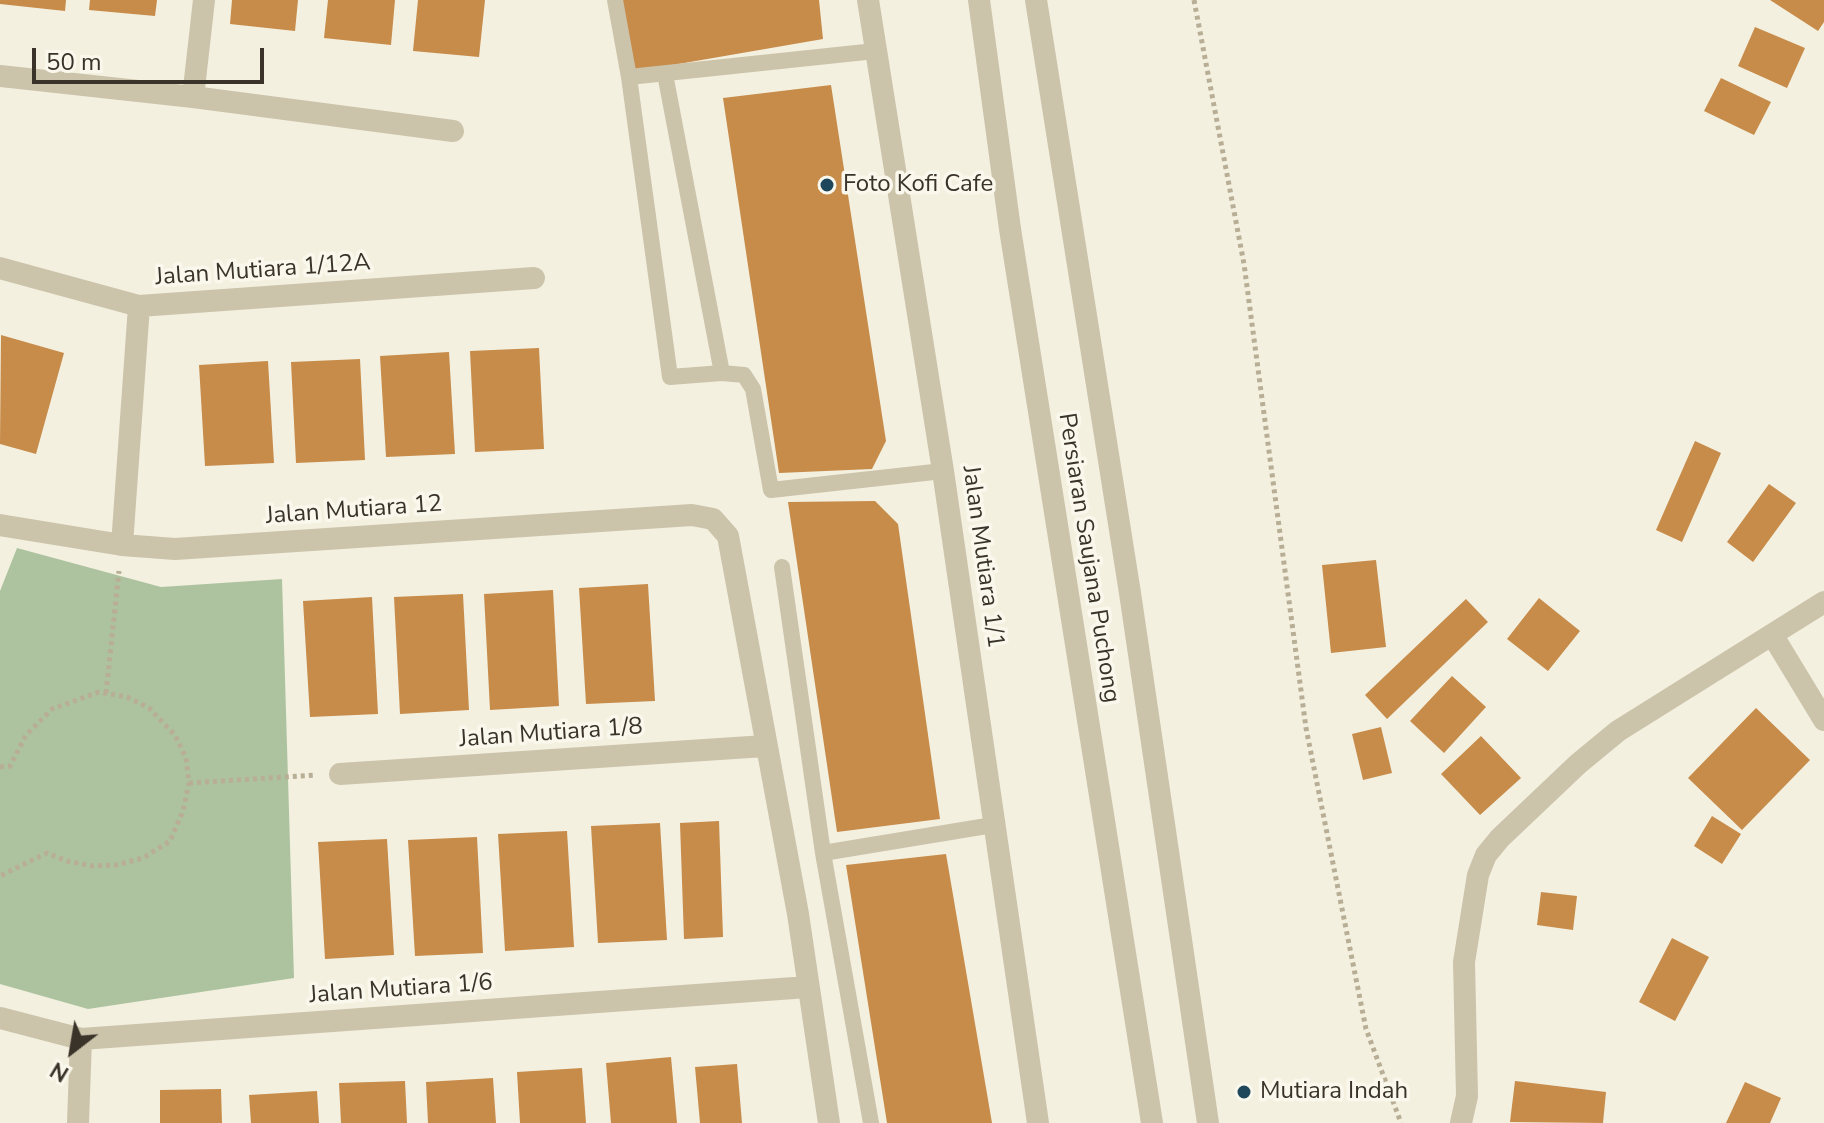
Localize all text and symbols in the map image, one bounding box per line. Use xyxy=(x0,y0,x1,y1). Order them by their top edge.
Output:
scale bar xyxy=(36,32,268,82)
text: 50 m xyxy=(46,46,102,78)
place label: Foto Kofi Cafe xyxy=(843,171,993,199)
marker: Foto Kofi Cafe xyxy=(818,176,836,194)
street label: Jalan Mutiara 1/12A xyxy=(154,249,372,293)
street label: Persiaran Saujana Puchong xyxy=(1051,411,1125,705)
street label: Jalan Mutiara 1/1 xyxy=(955,464,1009,650)
street label: Jalan Mutiara 12 xyxy=(265,490,443,532)
street label: Jalan Mutiara 1/8 xyxy=(458,713,644,755)
street label: Jalan Mutiara 1/6 xyxy=(308,969,494,1011)
north arrow xyxy=(32,1011,112,1091)
text: N xyxy=(45,1054,74,1089)
place label: Mutiara Indah xyxy=(1260,1078,1408,1106)
marker: Mutiara Indah xyxy=(1235,1083,1253,1101)

